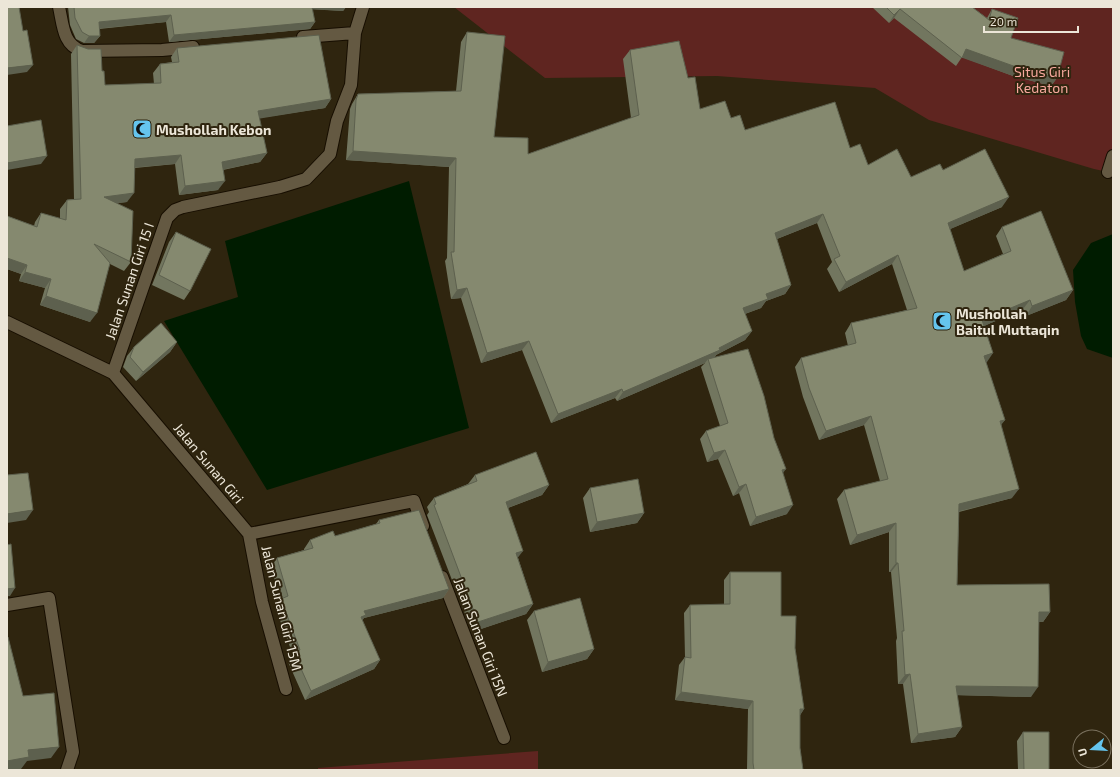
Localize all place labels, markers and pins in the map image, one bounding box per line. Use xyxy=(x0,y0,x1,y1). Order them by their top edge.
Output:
mosque icon: Mushollah Kebon xyxy=(131,118,153,140)
place label: Mushollah Kebon xyxy=(156,121,271,138)
place label: Mushollah Baitul Muttaqin xyxy=(956,305,1059,338)
mosque icon: Mushollah Baitul Muttaqin xyxy=(931,310,953,332)

